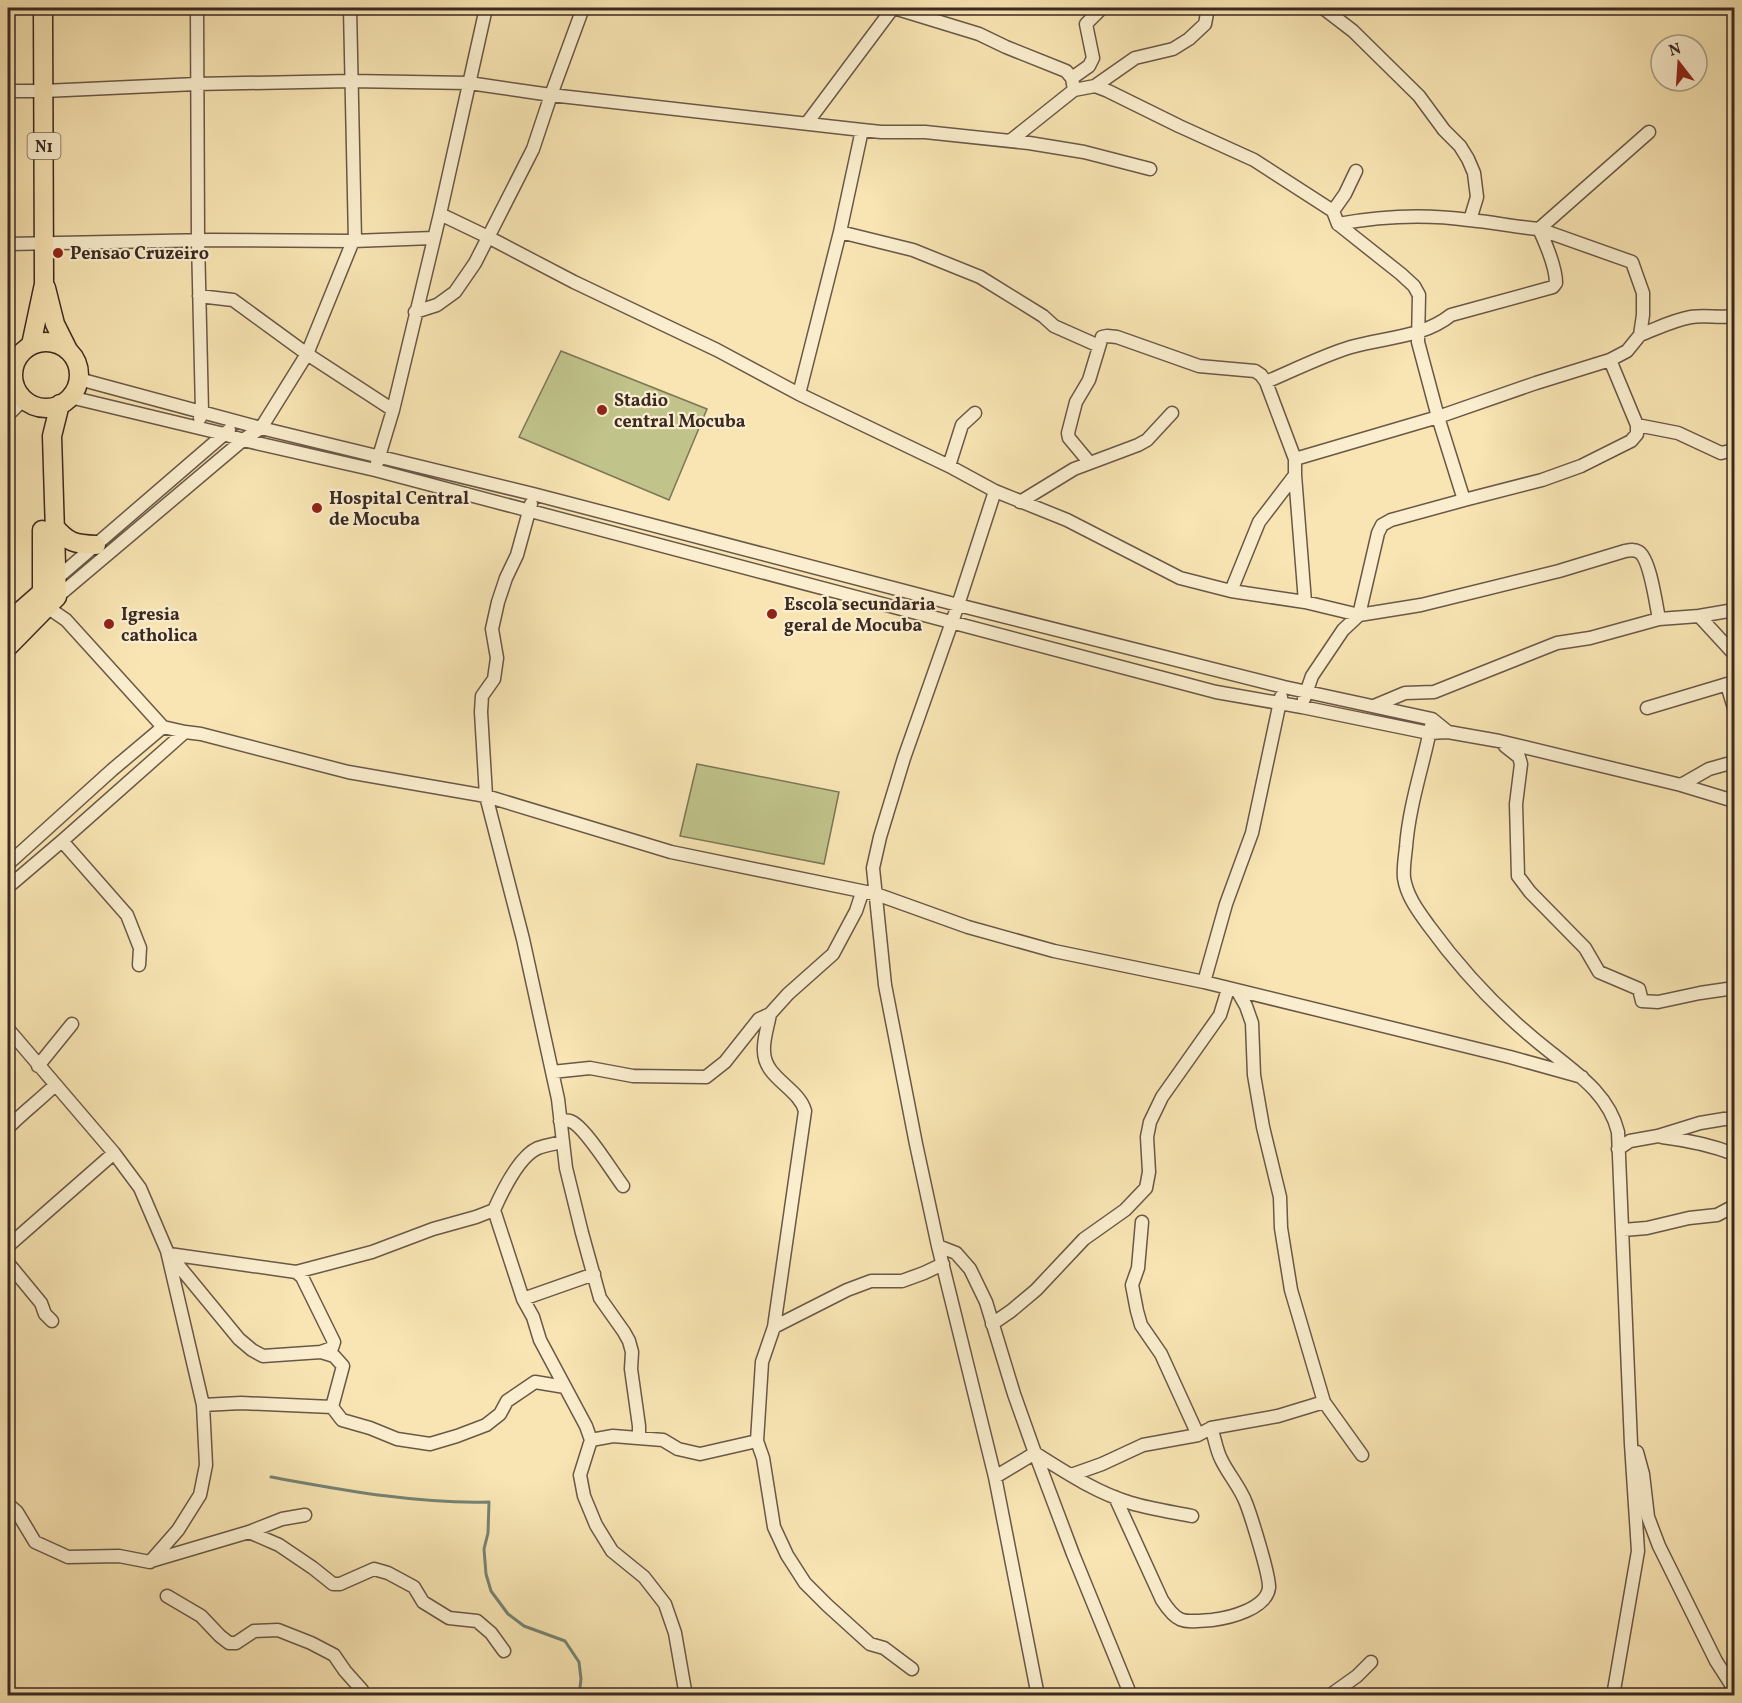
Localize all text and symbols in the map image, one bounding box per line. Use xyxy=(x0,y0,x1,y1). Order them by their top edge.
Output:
north arrow xyxy=(1649,33,1709,93)
text: N xyxy=(1666,38,1684,63)
road number: N1 xyxy=(28,133,60,159)
place label: Pensao Cruzeiro xyxy=(70,242,209,267)
marker: Pensao Cruzeiro xyxy=(51,246,65,260)
place label: Stadio central Mocuba xyxy=(614,389,746,435)
marker: Stadio central Mocuba xyxy=(595,403,609,417)
place label: Hospital Central de Mocuba xyxy=(329,487,469,533)
marker: Hospital Central de Mocuba xyxy=(310,501,324,515)
place label: Escola secundaria geral de Mocuba xyxy=(784,593,936,639)
place label: Igresia catholica xyxy=(121,603,198,649)
marker: Escola secundaria geral de Mocuba xyxy=(765,607,779,621)
marker: Igresia catholica xyxy=(102,617,116,631)

